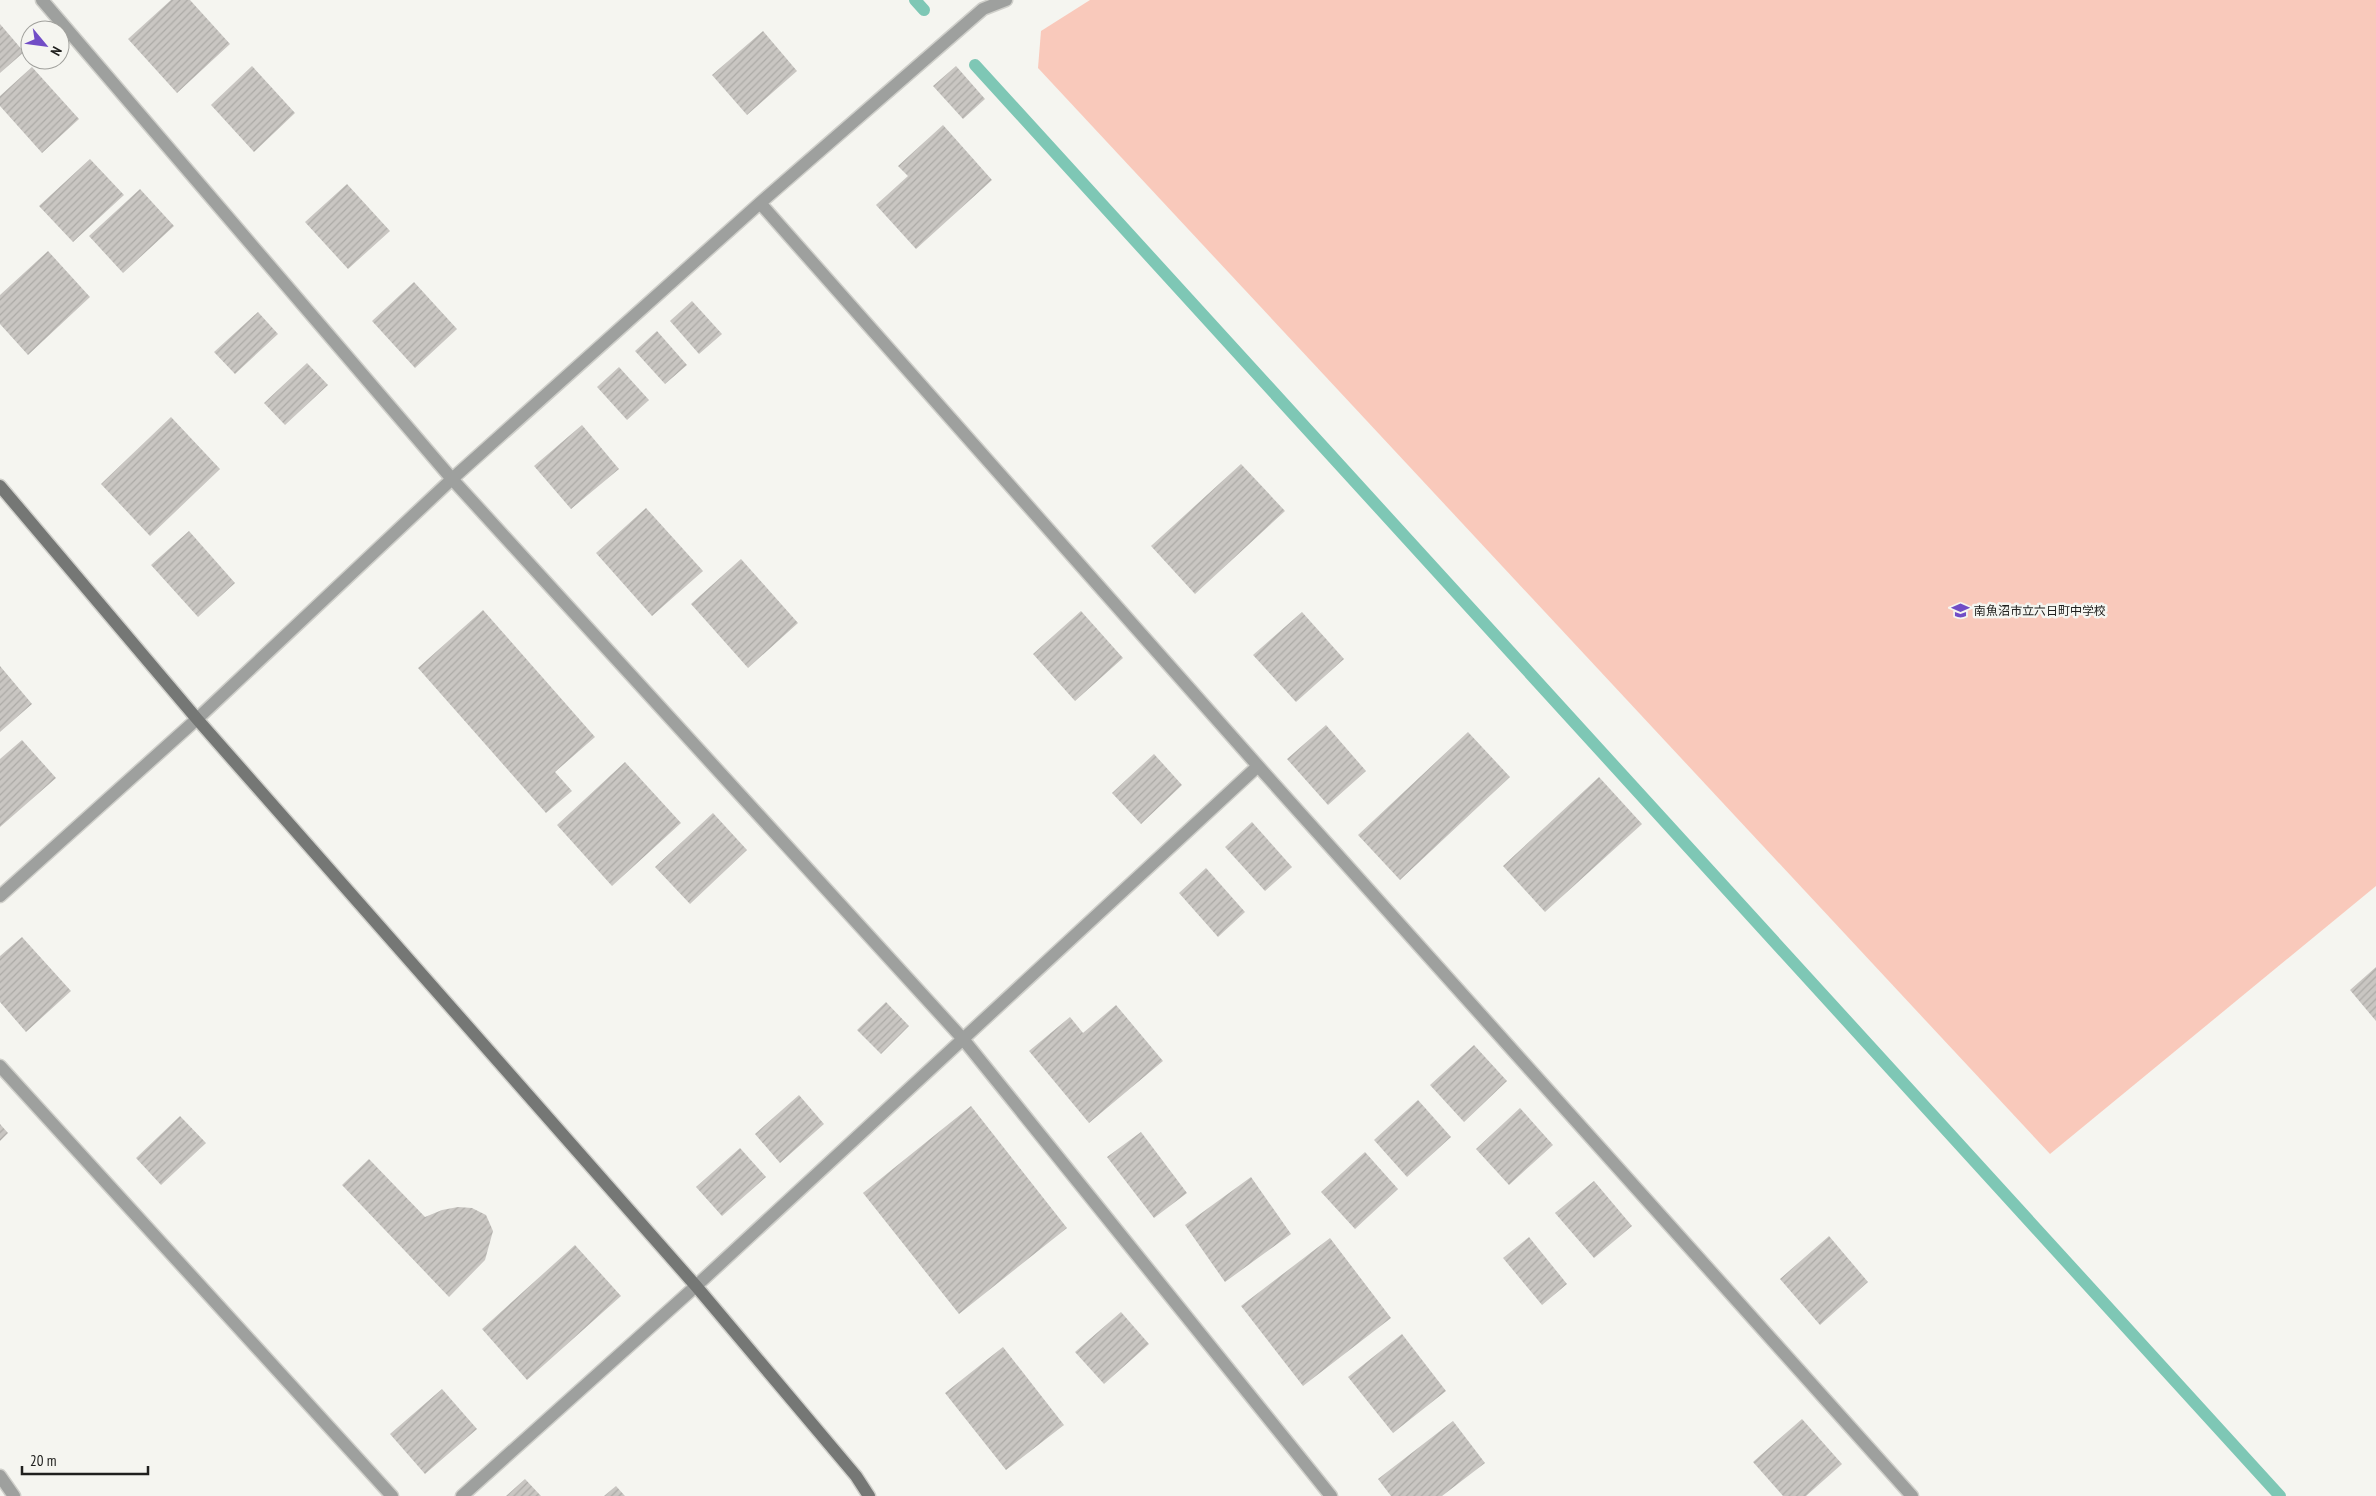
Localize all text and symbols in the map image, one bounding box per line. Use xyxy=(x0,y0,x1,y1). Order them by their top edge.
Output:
north arrow xyxy=(20,20,70,70)
text: N xyxy=(47,44,66,59)
school or university icon: 南魚沼市立六日町中学校 xyxy=(1950,601,1970,621)
place label: 南魚沼市立六日町中学校 xyxy=(1974,603,2106,618)
scale bar xyxy=(22,1444,149,1476)
text: 20 m xyxy=(30,1451,56,1470)

